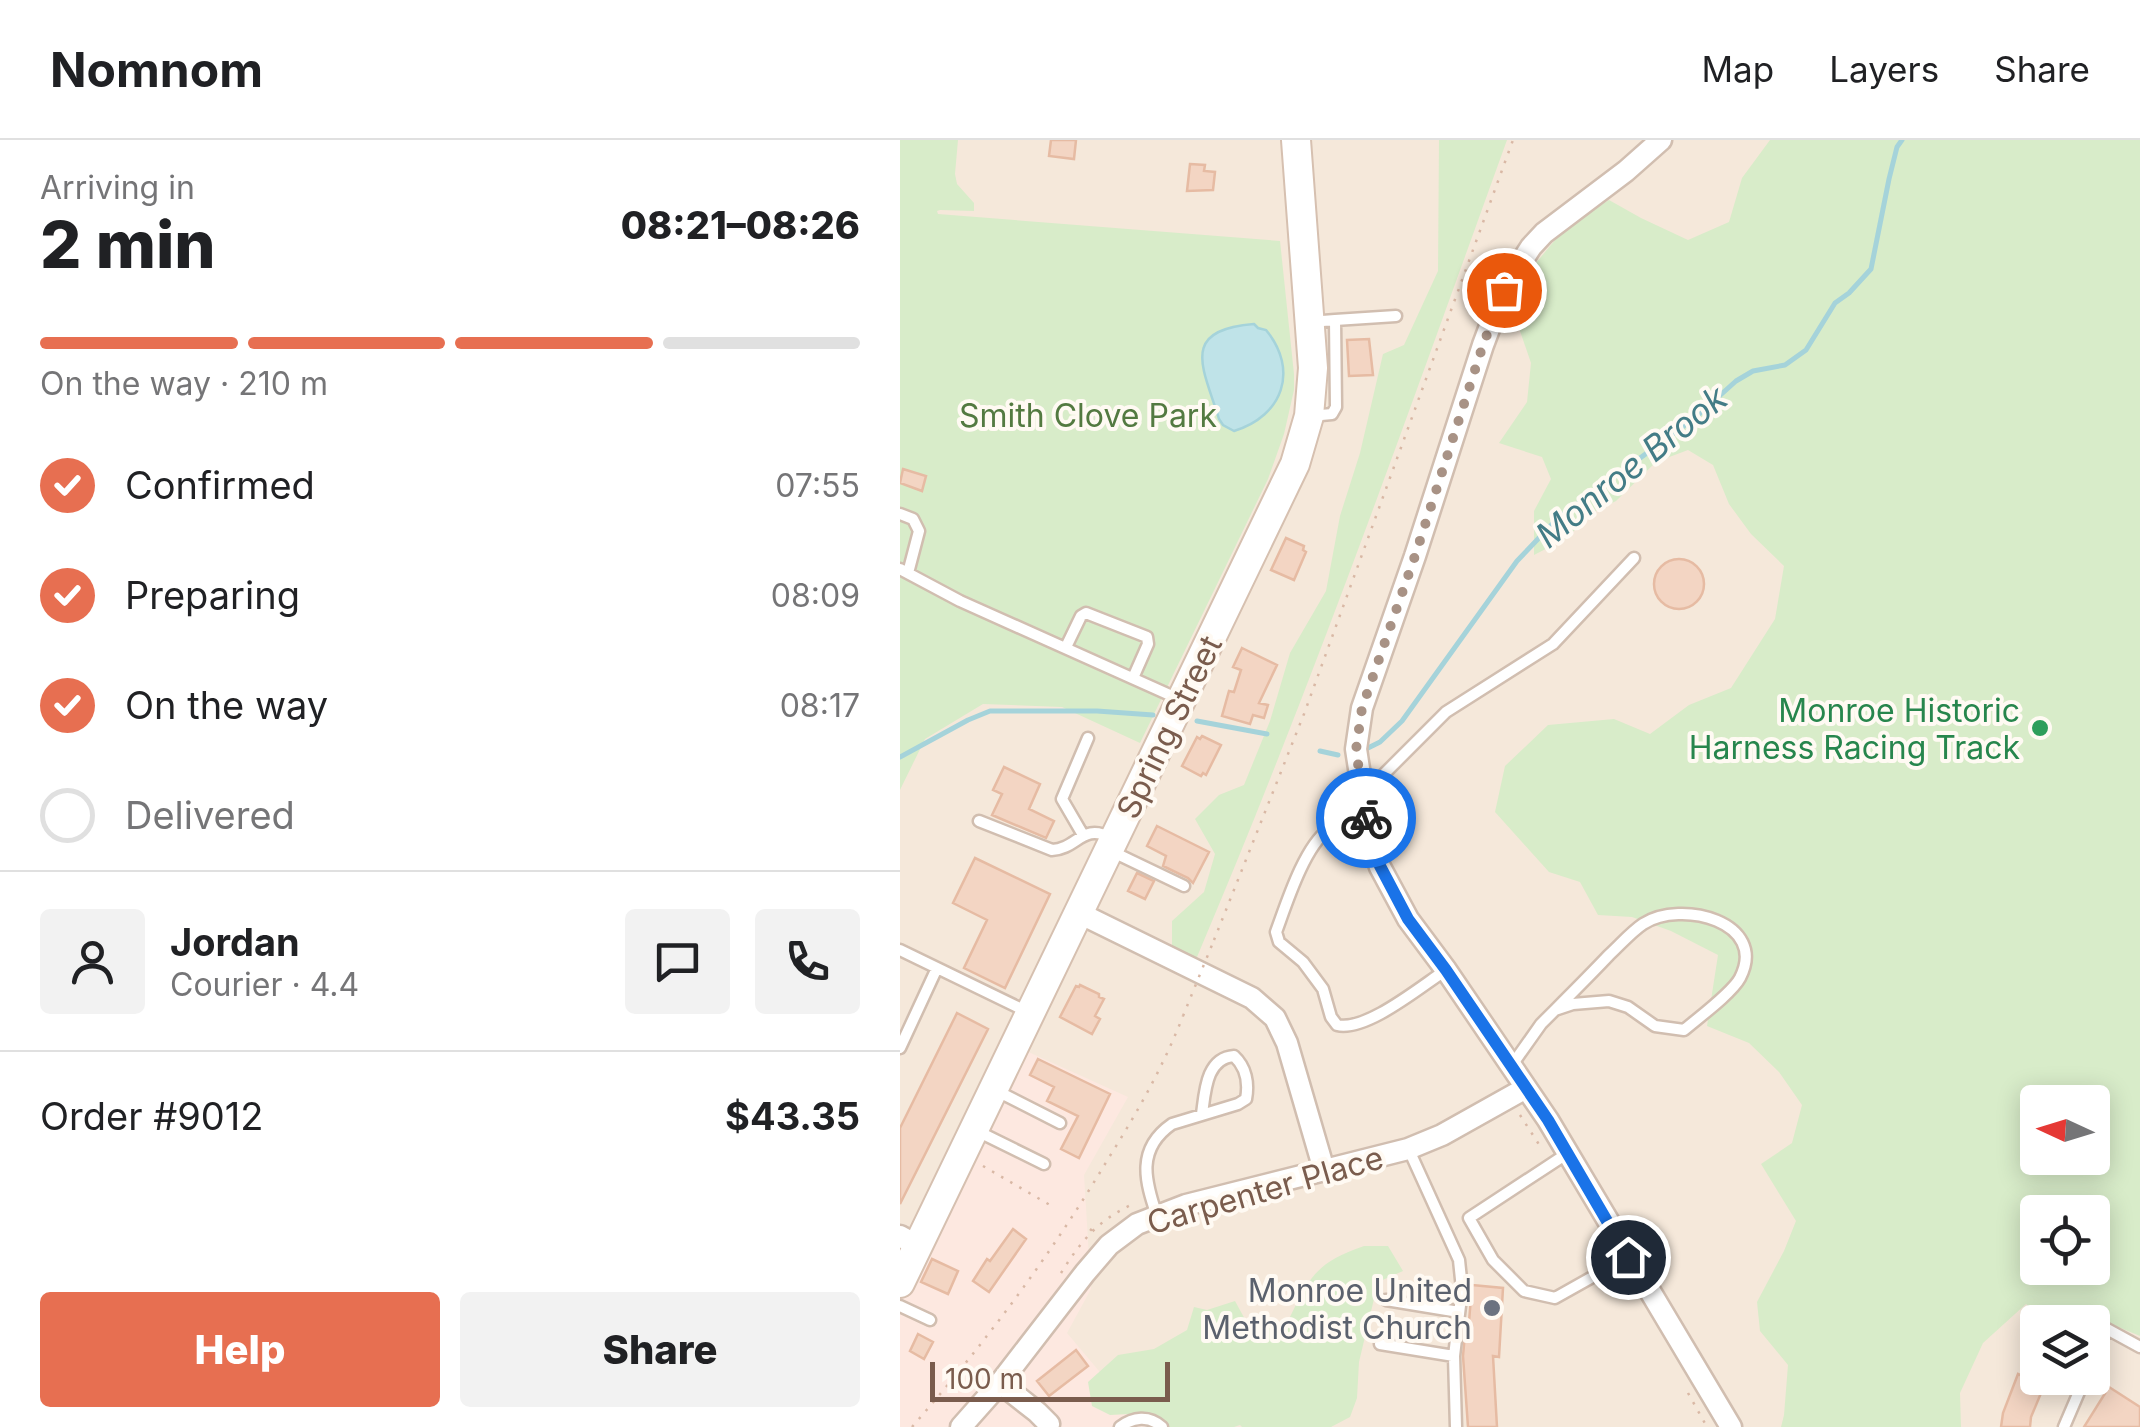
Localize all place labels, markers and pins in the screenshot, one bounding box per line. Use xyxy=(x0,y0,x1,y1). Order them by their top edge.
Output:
pin xyxy=(1462,248,1547,333)
place label: Monroe Historic Harness Racing Track xyxy=(1689,691,2020,767)
marker: Monroe Historic Harness Racing Track xyxy=(2029,717,2051,739)
pin xyxy=(1586,1215,1671,1300)
place label: Monroe United Methodist Church xyxy=(1202,1271,1472,1347)
marker: Monroe United Methodist Church xyxy=(1481,1297,1503,1319)

